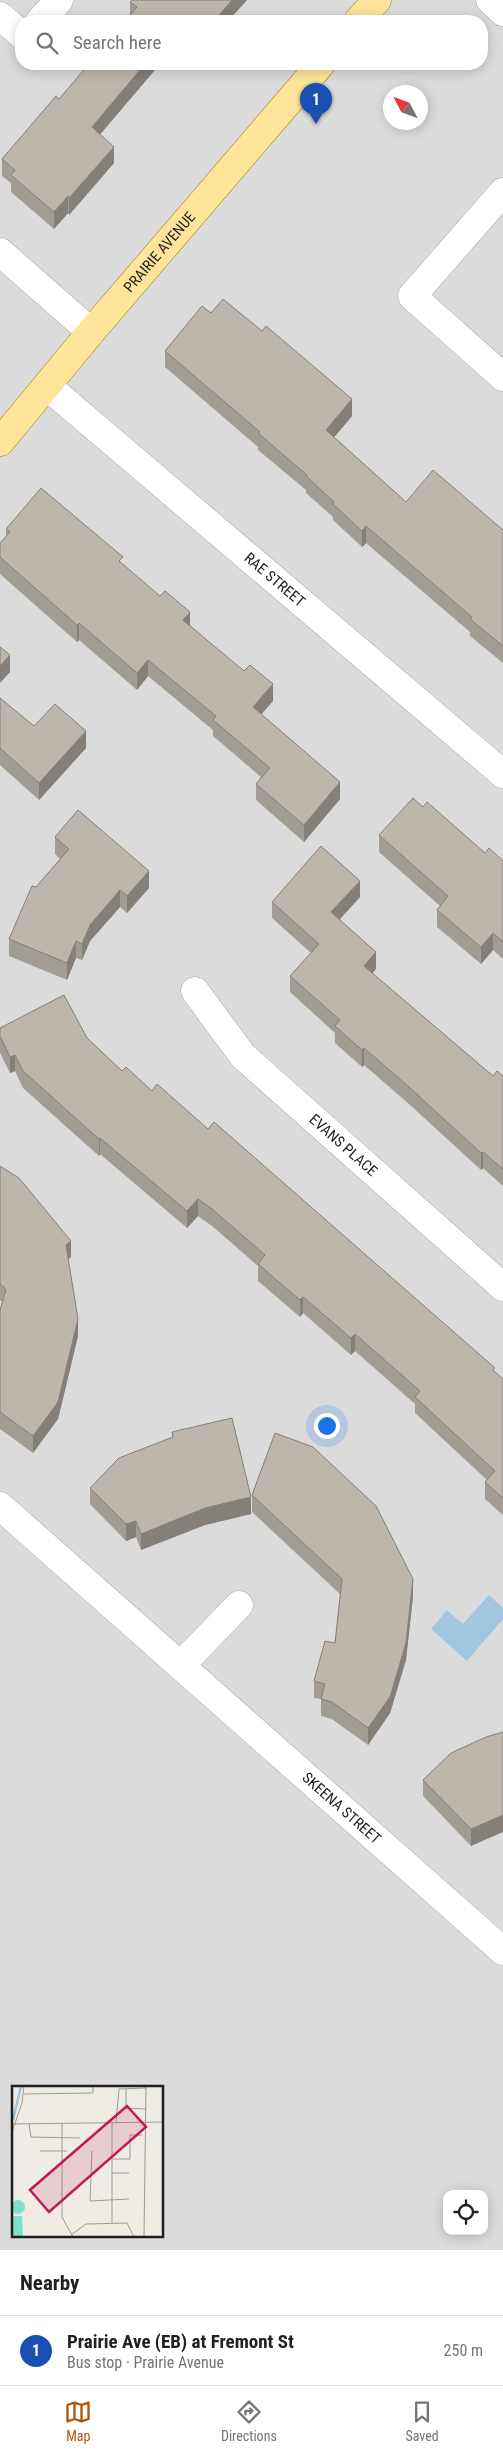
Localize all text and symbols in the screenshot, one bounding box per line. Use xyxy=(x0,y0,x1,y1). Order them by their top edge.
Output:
search box xyxy=(15,15,488,70)
icon: search xyxy=(33,29,61,57)
text: Search here xyxy=(73,31,161,54)
pin: 1 xyxy=(300,83,332,124)
north arrow xyxy=(383,85,428,130)
street label: PRAIRIE AVENUE xyxy=(120,208,199,296)
street label: RAE STREET xyxy=(241,549,309,611)
street label: EVANS PLACE xyxy=(306,1110,381,1180)
your location xyxy=(314,1413,340,1439)
street label: SKEENA STREET xyxy=(299,1769,385,1848)
inset map xyxy=(12,2086,164,2238)
map controls xyxy=(443,2190,488,2235)
button: locate xyxy=(443,2190,488,2235)
text: Nearby xyxy=(20,2271,79,2295)
text: Prairie Ave (EB) at Fremont St xyxy=(67,2330,294,2353)
text: 1 xyxy=(32,2341,40,2360)
text: 250 m xyxy=(444,2341,483,2360)
text: Bus stop · Prairie Avenue xyxy=(67,2353,224,2372)
tab: Map xyxy=(64,2398,92,2444)
tab: Directions xyxy=(221,2398,277,2444)
tab: Saved xyxy=(405,2398,439,2444)

